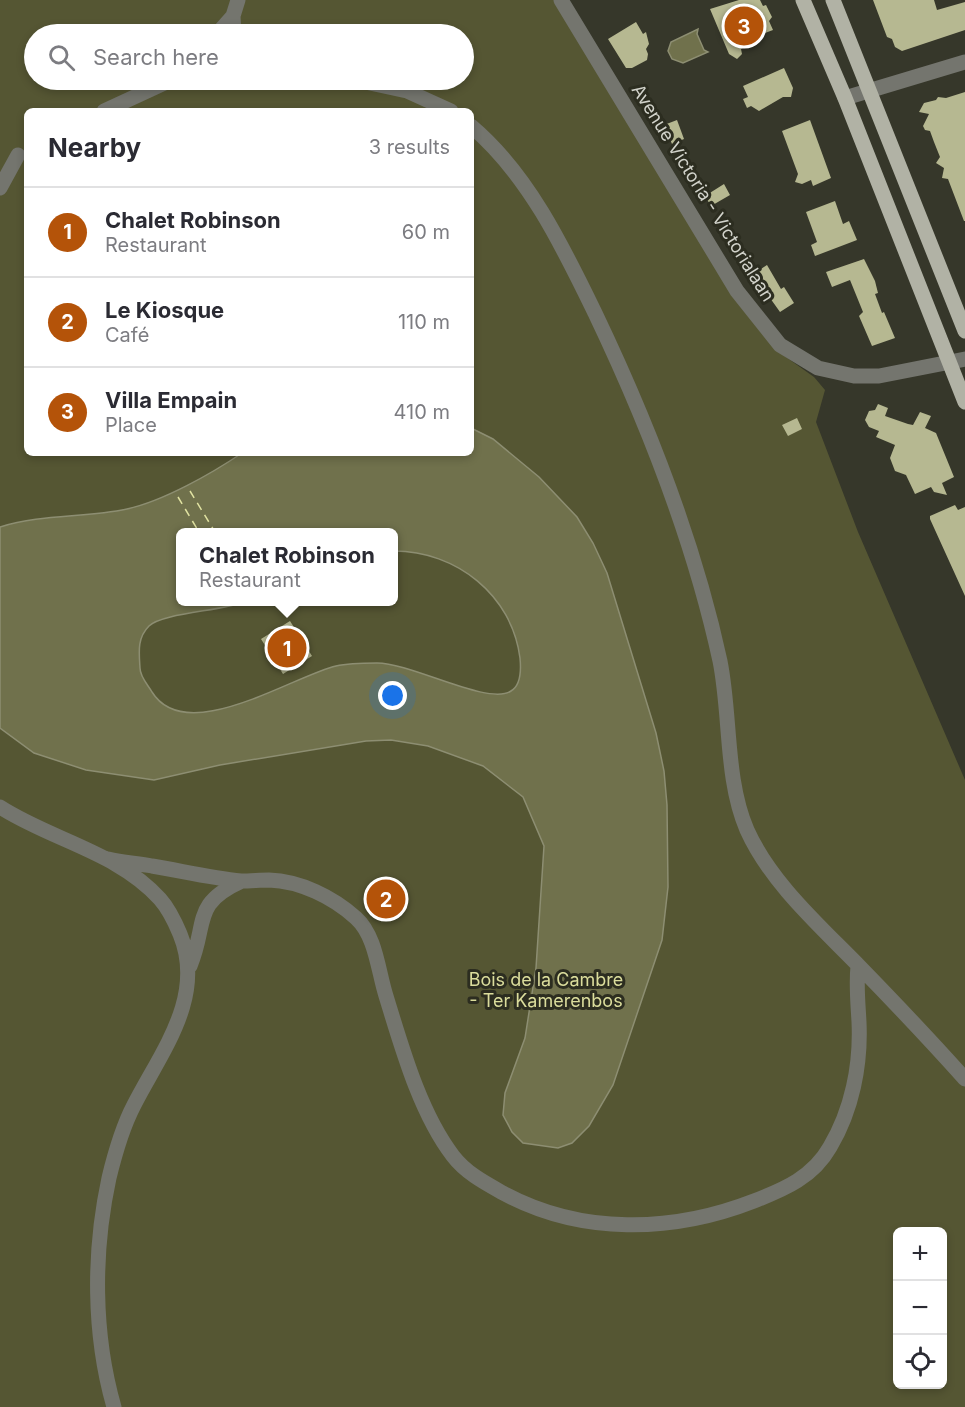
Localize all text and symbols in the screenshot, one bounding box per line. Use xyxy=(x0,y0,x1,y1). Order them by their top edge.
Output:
pin: 3 xyxy=(724,3,764,48)
search box xyxy=(24,24,474,90)
icon: search xyxy=(45,41,78,74)
text: Search here xyxy=(93,44,219,70)
street label: Avenue Victoria - Victorialaan xyxy=(628,80,779,305)
text: Nearby xyxy=(48,132,141,163)
text: 3 results xyxy=(369,135,450,159)
text: Chalet Robinson xyxy=(105,207,281,233)
text: 1 xyxy=(63,220,72,244)
text: 60 m xyxy=(402,220,450,244)
text: Restaurant xyxy=(105,233,207,257)
text: Le Kiosque xyxy=(105,297,224,323)
text: 2 xyxy=(61,310,74,334)
text: 110 m xyxy=(398,310,450,334)
text: Café xyxy=(105,323,149,347)
text: Villa Empain xyxy=(105,387,237,413)
text: 3 xyxy=(61,400,74,424)
text: 410 m xyxy=(394,400,450,424)
text: Place xyxy=(105,413,157,437)
popup xyxy=(176,528,398,606)
text: Chalet Robinson xyxy=(199,542,375,568)
text: Restaurant xyxy=(199,568,301,592)
pin: 1 xyxy=(268,626,306,670)
your location xyxy=(378,681,407,710)
pin: 2 xyxy=(366,876,406,922)
park label: Bois de la Cambre - Ter Kamerenbos xyxy=(469,969,623,1011)
map controls xyxy=(893,1227,947,1389)
button: + xyxy=(893,1227,947,1281)
button: − xyxy=(893,1281,947,1335)
button: locate xyxy=(893,1335,947,1389)

